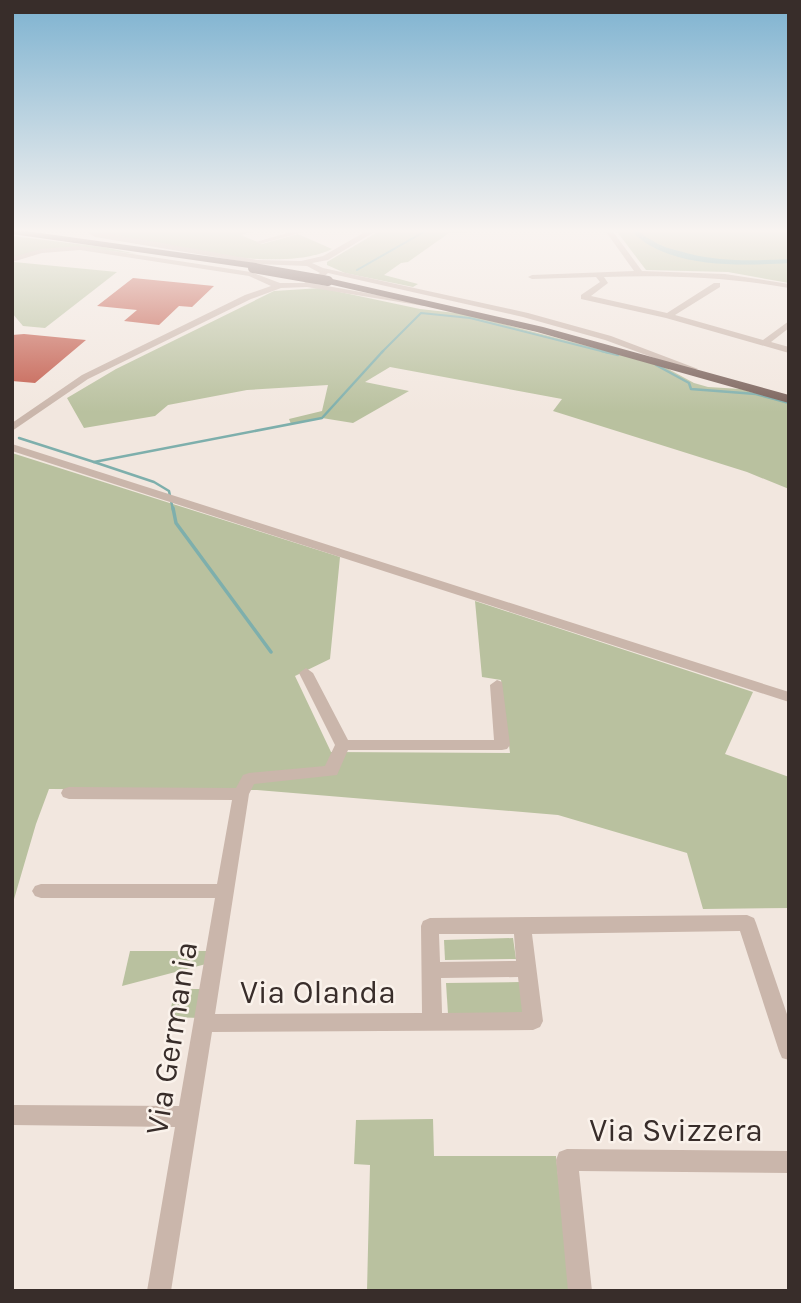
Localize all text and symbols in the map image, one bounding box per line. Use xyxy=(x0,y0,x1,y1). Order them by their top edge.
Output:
street label: Via Germania xyxy=(138,939,205,1137)
street label: Via Olanda xyxy=(240,974,396,1011)
street label: Via Svizzera xyxy=(589,1112,763,1149)

